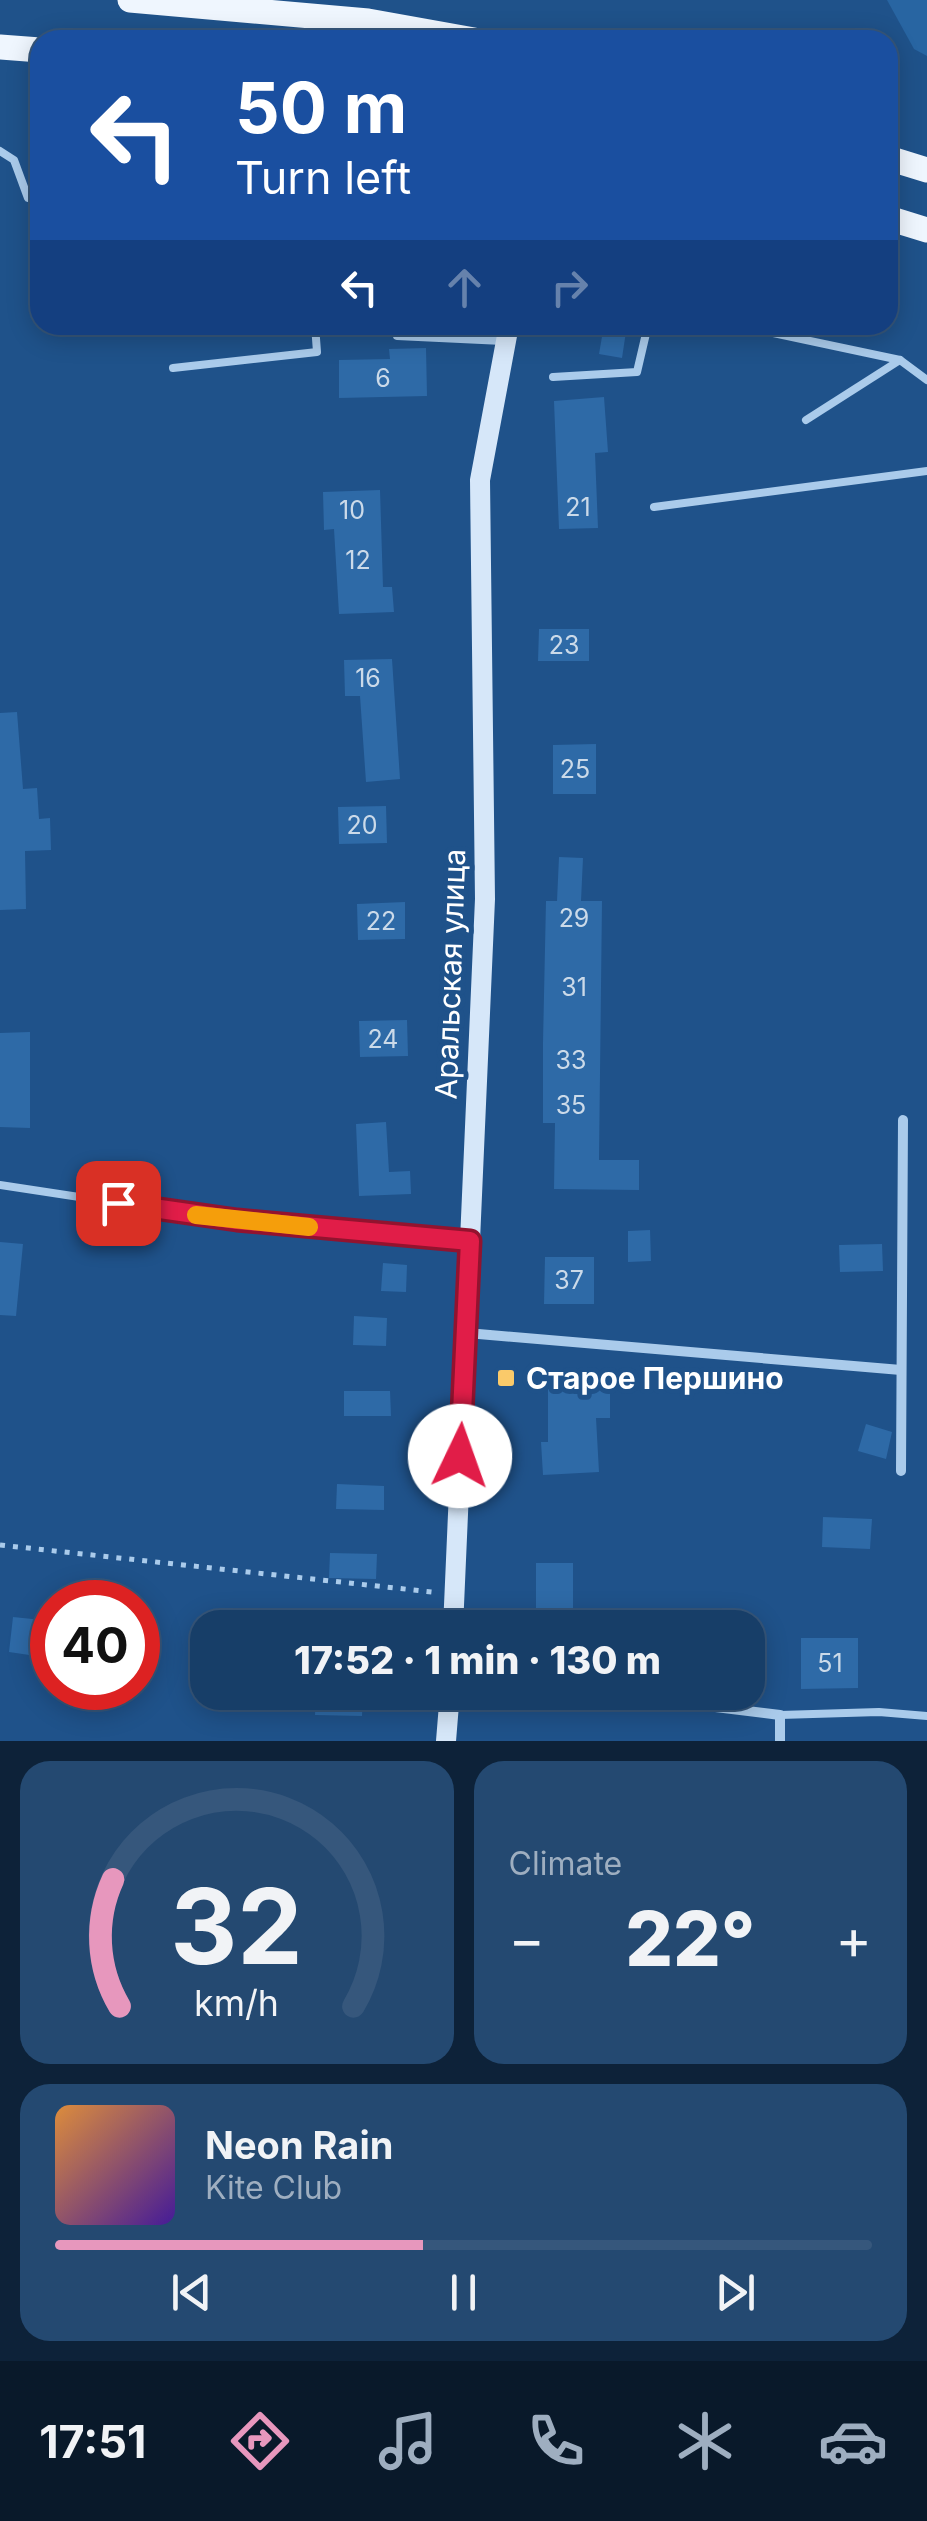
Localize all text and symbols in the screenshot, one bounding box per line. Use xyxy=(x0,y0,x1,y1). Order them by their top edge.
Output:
text: 50 m xyxy=(235,65,407,150)
icon: left xyxy=(70,70,200,200)
text: Turn left xyxy=(235,150,411,205)
icon: left xyxy=(332,260,387,315)
icon: ahead xyxy=(437,260,492,315)
icon: right xyxy=(542,260,597,315)
house number: 6 xyxy=(375,363,391,393)
house number: 21 xyxy=(565,492,591,522)
house number: 10 xyxy=(339,495,365,525)
house number: 12 xyxy=(345,545,371,575)
house number: 23 xyxy=(549,630,579,660)
house number: 16 xyxy=(355,663,381,693)
house number: 25 xyxy=(560,754,590,784)
house number: 20 xyxy=(346,810,378,840)
street label: Аральская улица xyxy=(428,848,472,1100)
house number: 29 xyxy=(559,903,589,933)
house number: 22 xyxy=(366,906,396,936)
house number: 31 xyxy=(561,972,587,1002)
house number: 24 xyxy=(367,1024,399,1054)
house number: 33 xyxy=(556,1045,586,1075)
house number: 35 xyxy=(556,1090,586,1120)
pin xyxy=(76,1161,161,1246)
icon: arrive xyxy=(91,1176,146,1231)
house number: 37 xyxy=(554,1265,584,1295)
place label: Старое Першино xyxy=(526,1360,784,1396)
marker: Старое Першино xyxy=(495,1367,517,1389)
position arrow xyxy=(408,1404,512,1508)
speed limit sign: 40 xyxy=(30,1580,160,1710)
text: 17:52 · 1 min · 130 m xyxy=(294,1637,661,1683)
house number: 51 xyxy=(817,1648,843,1678)
text: Climate xyxy=(509,1844,622,1883)
text: 32 xyxy=(170,1863,303,1989)
text: 22° xyxy=(625,1893,755,1984)
text: − xyxy=(509,1906,545,1972)
text: + xyxy=(836,1906,872,1972)
text: km/h xyxy=(194,1981,279,2025)
text: Neon Rain xyxy=(205,2122,393,2168)
text: Kite Club xyxy=(205,2168,342,2207)
icon: previous xyxy=(164,2265,219,2320)
icon: pause xyxy=(436,2265,491,2320)
icon: next xyxy=(708,2265,763,2320)
icon: directions xyxy=(225,2406,295,2476)
icon: music xyxy=(373,2406,443,2476)
icon: phone xyxy=(521,2406,591,2476)
icon: climate xyxy=(670,2406,740,2476)
icon: car xyxy=(818,2406,888,2476)
text: 17:51 xyxy=(39,2414,146,2469)

